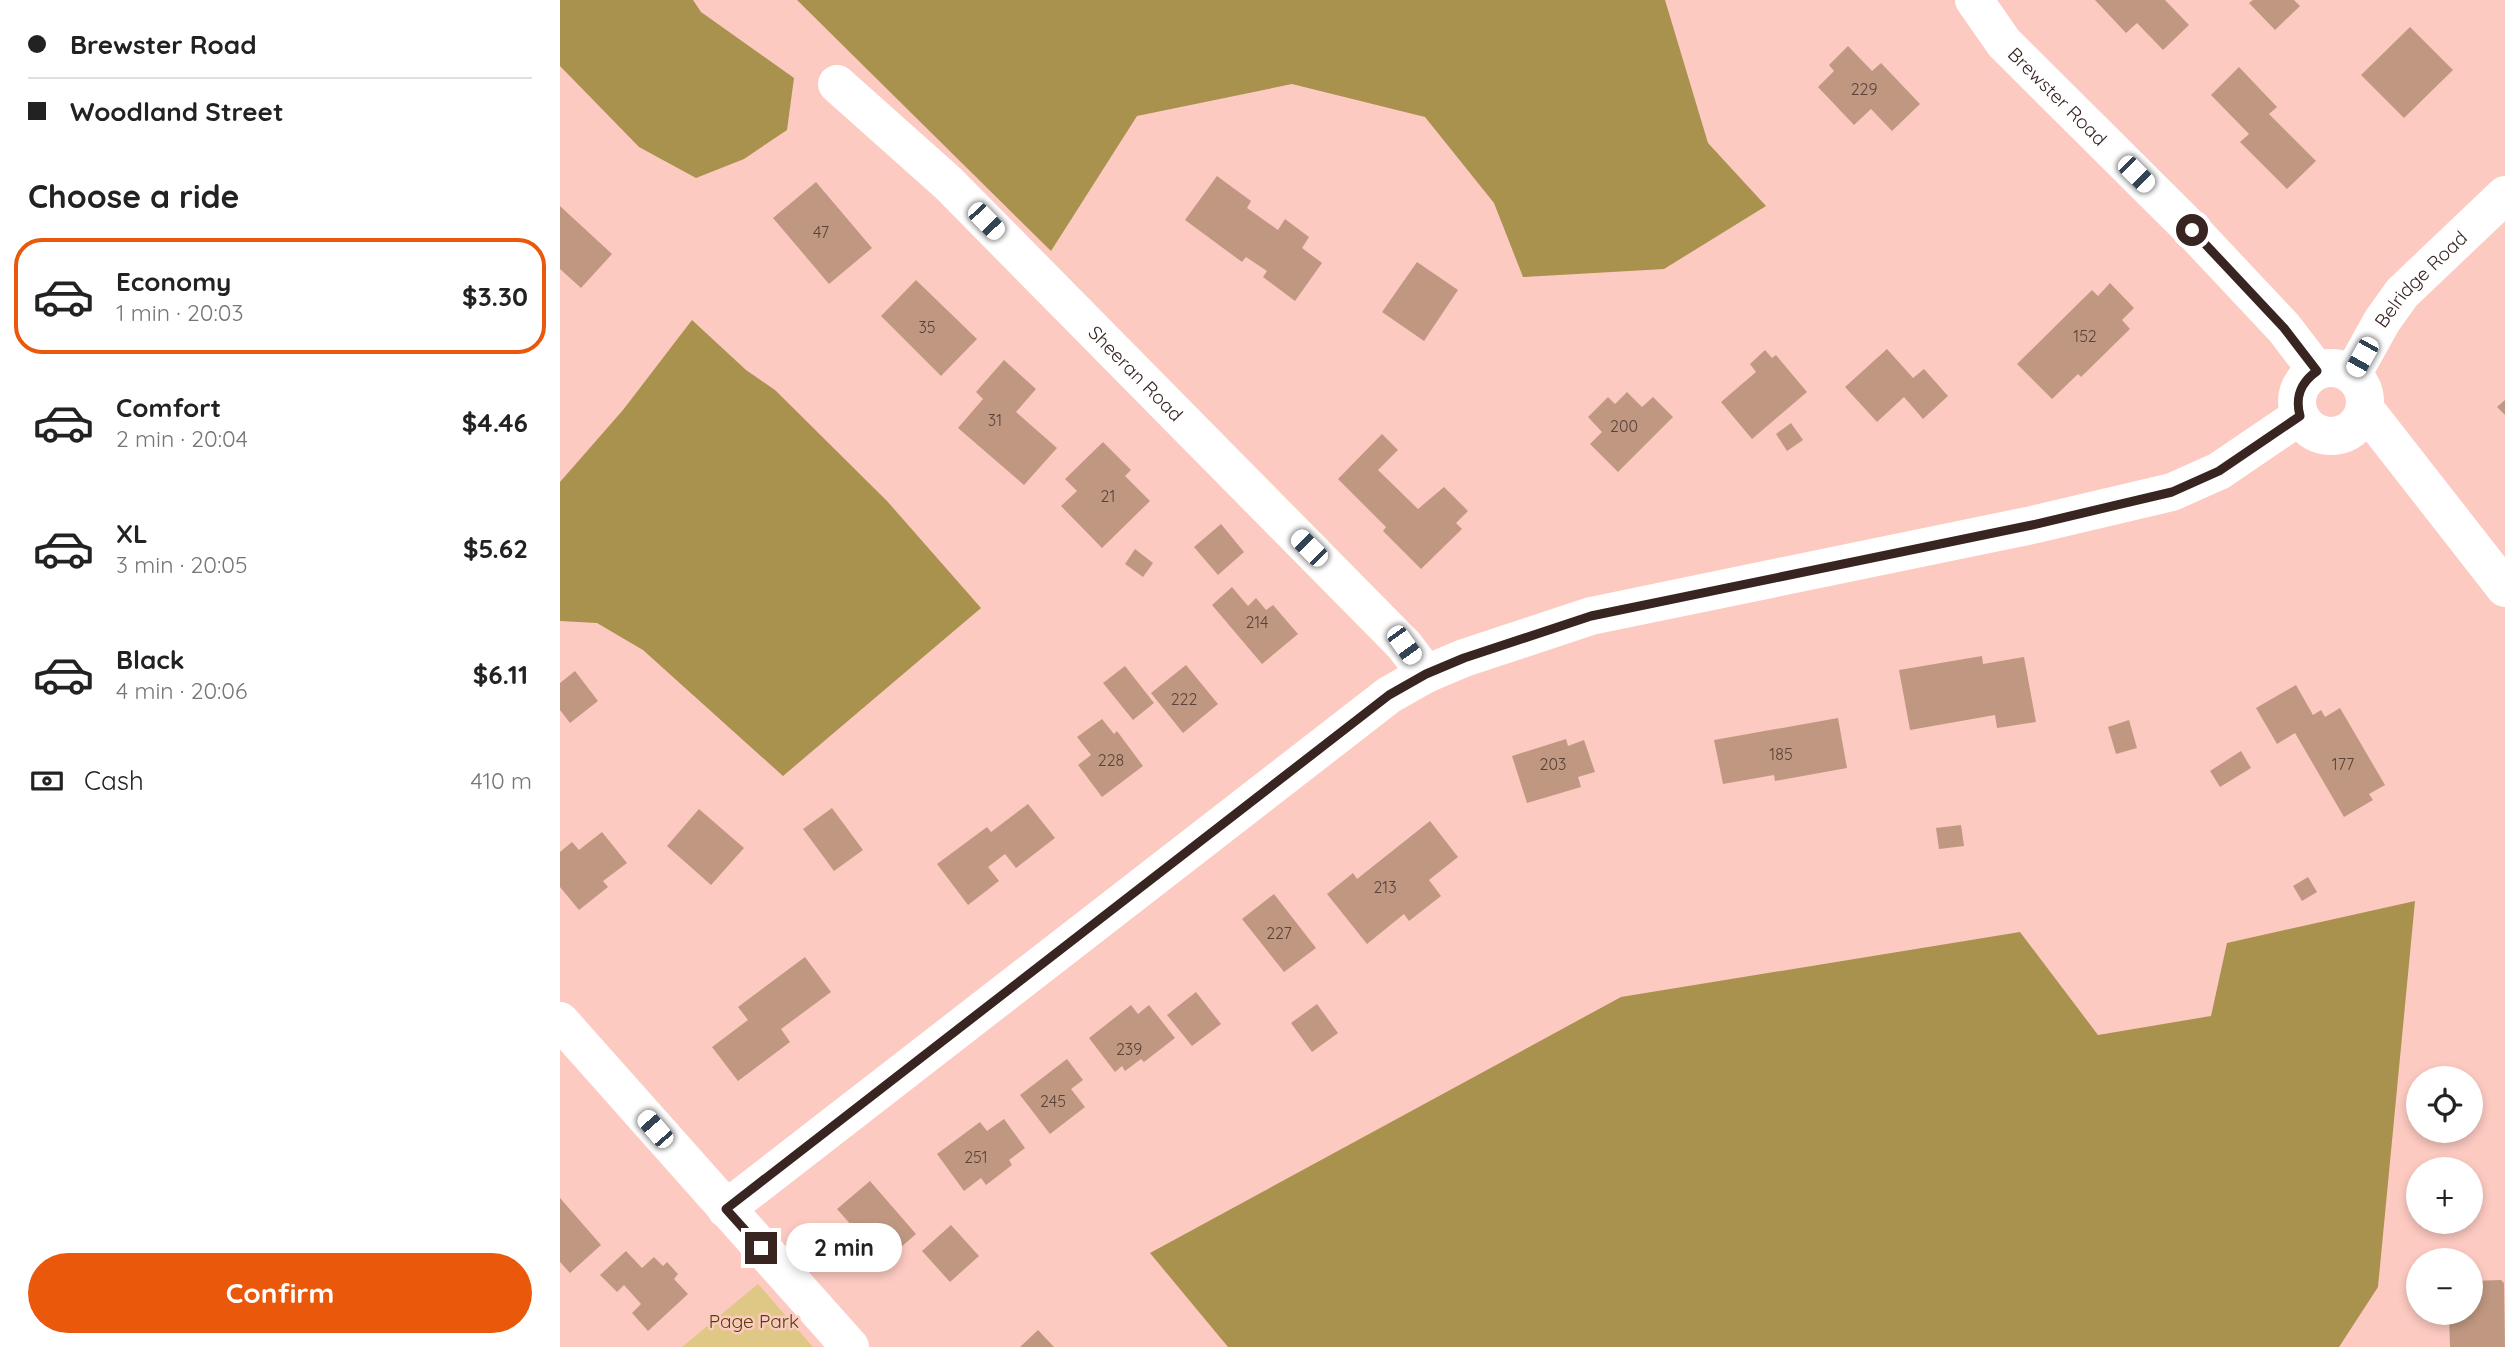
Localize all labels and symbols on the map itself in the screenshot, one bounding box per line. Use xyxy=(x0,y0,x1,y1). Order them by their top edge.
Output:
street label: Brewster Road xyxy=(2003,42,2112,151)
house number: 229 xyxy=(1851,79,1877,99)
car xyxy=(2114,152,2159,196)
car xyxy=(964,199,1009,243)
route start xyxy=(2176,214,2208,246)
house number: 47 xyxy=(813,222,829,242)
street label: Belridge Road xyxy=(2369,226,2472,332)
house number: 35 xyxy=(918,317,936,337)
street label: Sheeran Road xyxy=(1083,320,1188,426)
house number: 152 xyxy=(2073,326,2097,346)
car xyxy=(2343,334,2382,380)
house number: 31 xyxy=(988,410,1002,430)
house number: 200 xyxy=(1610,416,1638,436)
house number: 21 xyxy=(1101,486,1115,506)
car xyxy=(1287,526,1332,570)
house number: 214 xyxy=(1246,612,1268,632)
car xyxy=(1384,622,1425,668)
house number: 222 xyxy=(1171,689,1197,709)
house number: 185 xyxy=(1769,744,1793,764)
house number: 228 xyxy=(1098,750,1124,770)
house number: 203 xyxy=(1540,754,1566,774)
house number: 177 xyxy=(2332,754,2354,774)
house number: 213 xyxy=(1373,877,1397,897)
house number: 227 xyxy=(1266,923,1292,943)
house number: 239 xyxy=(1116,1039,1142,1059)
house number: 245 xyxy=(1040,1091,1066,1111)
car xyxy=(634,1106,677,1152)
house number: 251 xyxy=(964,1147,988,1167)
callout: 2 min xyxy=(786,1224,901,1272)
route end xyxy=(745,1232,777,1264)
park label: Page Park xyxy=(709,1309,799,1333)

